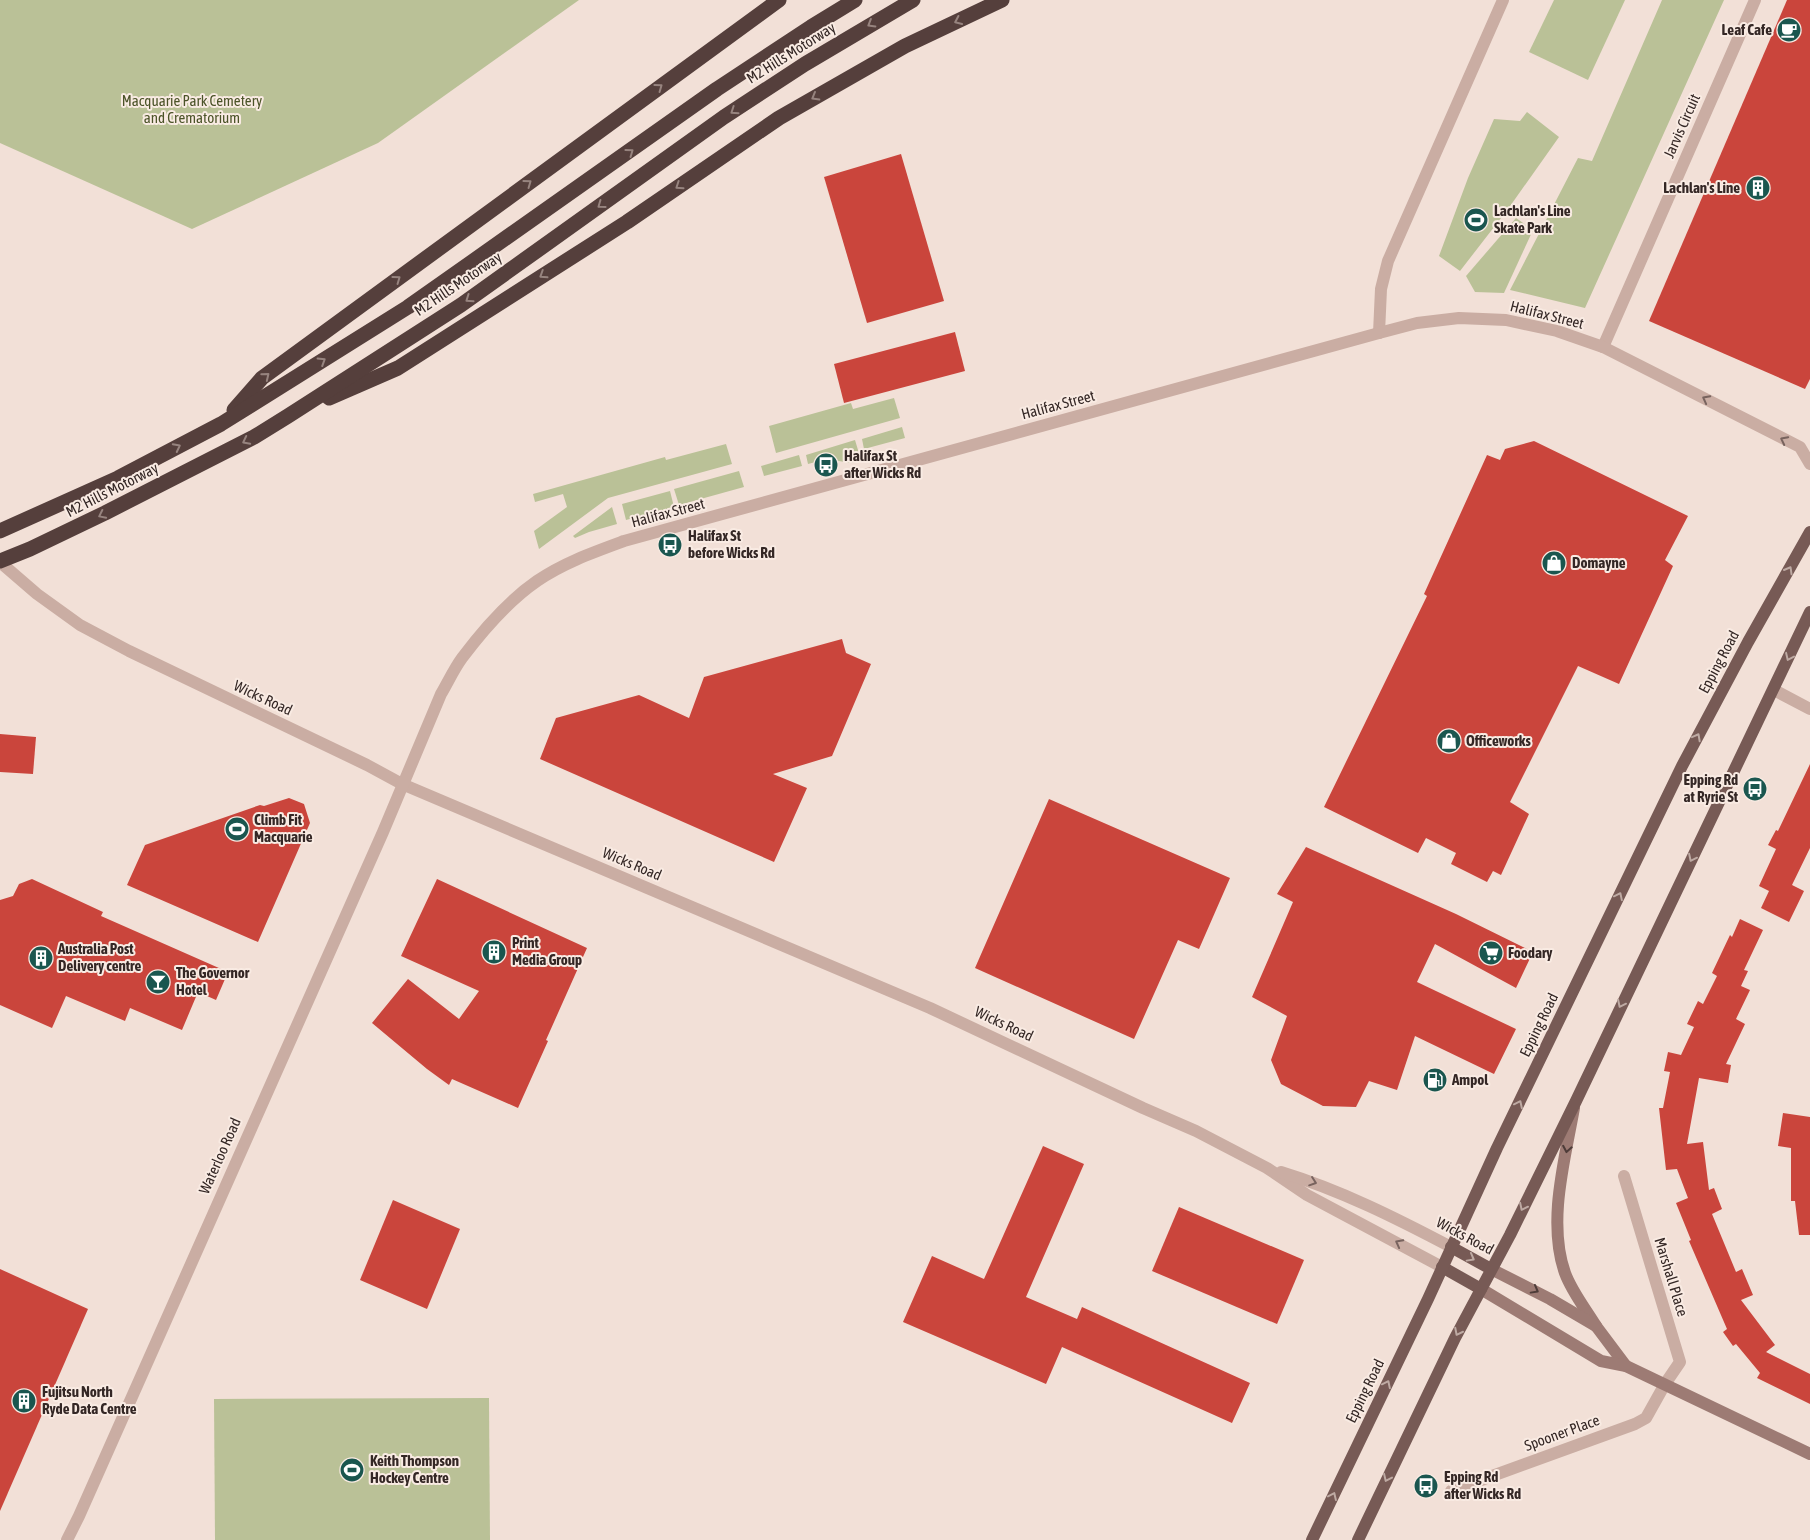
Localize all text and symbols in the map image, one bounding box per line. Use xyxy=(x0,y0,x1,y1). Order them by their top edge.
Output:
one-way arrow xyxy=(954,15,963,25)
one-way arrow xyxy=(867,17,876,27)
cafe icon: Leaf Cafe xyxy=(1776,17,1802,43)
street label: M2 Hills Motorway xyxy=(743,19,838,87)
place label: Leaf Cafe xyxy=(1722,21,1772,38)
one-way arrow xyxy=(653,84,663,93)
one-way arrow xyxy=(811,91,820,101)
street label: Jarvis Circuit xyxy=(1660,91,1703,160)
park label: Macquarie Park Cemetery and Crematorium xyxy=(122,92,262,126)
one-way arrow xyxy=(730,105,739,114)
one-way arrow xyxy=(624,148,633,158)
building icon: Lachlan's Line xyxy=(1745,175,1771,201)
place label: Lachlan's Line xyxy=(1663,179,1740,196)
one-way arrow xyxy=(522,180,532,189)
one-way arrow xyxy=(675,180,684,189)
one-way arrow xyxy=(597,199,607,208)
place label: Lachlan's Line Skate Park xyxy=(1494,202,1571,236)
sports icon: Lachlan's Line Skate Park xyxy=(1463,207,1489,233)
street label: M2 Hills Motorway xyxy=(411,248,504,319)
one-way arrow xyxy=(539,269,548,279)
one-way arrow xyxy=(391,276,401,285)
one-way arrow xyxy=(465,293,475,302)
street label: Halifax Street xyxy=(1509,297,1586,332)
one-way arrow xyxy=(316,358,325,367)
one-way arrow xyxy=(260,373,269,381)
street label: Halifax Street xyxy=(1019,387,1096,422)
one-way arrow xyxy=(1702,395,1711,405)
one-way arrow xyxy=(242,435,251,445)
one-way arrow xyxy=(1781,436,1790,446)
one-way arrow xyxy=(172,443,181,453)
place label: Halifax St after Wicks Rd xyxy=(844,447,921,481)
bus stop icon: Halifax St after Wicks Rd xyxy=(813,452,839,478)
street label: M2 Hills Motorway xyxy=(63,459,161,520)
street label: Halifax Street xyxy=(629,495,706,530)
one-way arrow xyxy=(98,509,107,519)
place label: Halifax St before Wicks Rd xyxy=(688,527,775,561)
bus stop icon: Halifax St before Wicks Rd xyxy=(657,532,683,558)
shop icon: Domayne xyxy=(1541,550,1567,576)
place label: Domayne xyxy=(1572,554,1626,571)
one-way arrow xyxy=(1783,567,1793,576)
street label: Epping Road xyxy=(1695,628,1742,696)
one-way arrow xyxy=(1785,652,1796,661)
street label: Wicks Road xyxy=(231,677,295,718)
shop icon: Officeworks xyxy=(1436,728,1462,754)
place label: Officeworks xyxy=(1466,732,1531,749)
one-way arrow xyxy=(1691,733,1701,742)
place label: Epping Rd at Ryrie St xyxy=(1684,771,1739,805)
bus stop icon: Epping Rd at Ryrie St xyxy=(1742,776,1768,802)
place label: Climb Fit Macquarie xyxy=(254,811,313,845)
sports icon: Climb Fit Macquarie xyxy=(224,816,250,842)
street label: Wicks Road xyxy=(600,844,664,884)
one-way arrow xyxy=(1688,853,1698,862)
one-way arrow xyxy=(1613,892,1623,901)
place label: Print Media Group xyxy=(512,934,582,968)
building icon: Print Media Group xyxy=(481,939,507,965)
place label: Australia Post Delivery centre xyxy=(57,940,142,974)
supermarket icon: Foodary xyxy=(1478,940,1504,966)
place label: Foodary xyxy=(1508,944,1553,961)
building icon: Australia Post Delivery centre xyxy=(28,945,54,971)
place label: The Governor Hotel xyxy=(176,964,250,998)
bar icon: The Governor Hotel xyxy=(145,969,171,995)
street label: Epping Road xyxy=(1516,990,1561,1059)
one-way arrow xyxy=(1617,999,1628,1008)
street label: Wicks Road xyxy=(972,1003,1036,1044)
fuel station icon: Ampol xyxy=(1422,1067,1448,1093)
place label: Ampol xyxy=(1451,1071,1489,1088)
one-way arrow xyxy=(1513,1100,1523,1109)
street label: Waterloo Road xyxy=(195,1115,244,1196)
one-way arrow xyxy=(1562,1144,1572,1153)
one-way arrow xyxy=(1309,1176,1317,1186)
one-way arrow xyxy=(1519,1202,1529,1211)
street label: Wicks Road xyxy=(1434,1213,1497,1258)
street label: Marshall Place xyxy=(1651,1235,1692,1319)
one-way arrow xyxy=(1395,1239,1404,1249)
one-way arrow xyxy=(1466,1251,1475,1261)
one-way arrow xyxy=(1530,1284,1539,1294)
one-way arrow xyxy=(1454,1327,1464,1336)
street label: Epping Road xyxy=(1342,1356,1387,1425)
one-way arrow xyxy=(1381,1380,1391,1389)
place label: Fujitsu North Ryde Data Centre xyxy=(42,1383,137,1417)
building icon: Fujitsu North Ryde Data Centre xyxy=(11,1388,37,1414)
street label: Spooner Place xyxy=(1522,1411,1602,1454)
place label: Keith Thompson Hockey Centre xyxy=(370,1452,459,1486)
sports icon: Keith Thompson Hockey Centre xyxy=(339,1457,365,1483)
place label: Epping Rd after Wicks Rd xyxy=(1444,1468,1521,1502)
one-way arrow xyxy=(1383,1473,1394,1482)
bus stop icon: Epping Rd after Wicks Rd xyxy=(1413,1473,1439,1499)
one-way arrow xyxy=(1327,1492,1337,1501)

